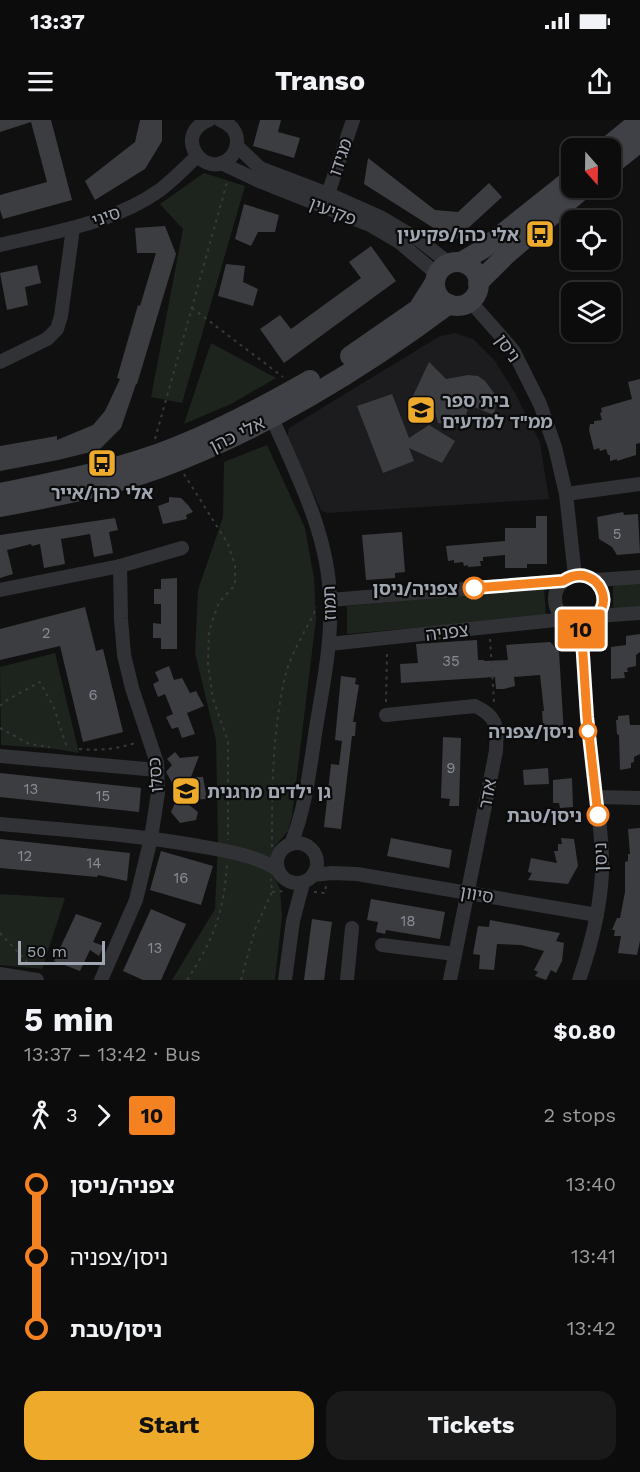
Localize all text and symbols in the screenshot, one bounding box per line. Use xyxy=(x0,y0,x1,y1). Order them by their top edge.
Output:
text: 13:37 xyxy=(30,9,85,34)
icon: menu xyxy=(24,65,57,98)
text: Transo xyxy=(275,65,365,97)
icon: share xyxy=(583,65,616,98)
street label: מגידו xyxy=(324,135,356,179)
north arrow xyxy=(561,138,621,198)
map controls xyxy=(561,138,621,342)
street label: פקיעין xyxy=(306,192,360,230)
street label: סיני xyxy=(89,201,123,231)
button: locate xyxy=(561,210,621,270)
bus stop icon: אלי כהן/פקיעין xyxy=(524,218,556,250)
place label: אלי כהן/פקיעין xyxy=(397,224,519,245)
button: layers xyxy=(561,282,621,342)
street label: ניסן xyxy=(491,330,525,366)
place label: בית ספר ממ"ד למדעים xyxy=(442,390,553,432)
school or university icon: בית ספר ממ"ד למדעים xyxy=(405,394,437,426)
street label: אלי כהן xyxy=(206,412,268,456)
bus stop icon: אלי כהן/אייר xyxy=(86,447,118,479)
place label: אלי כהן/אייר xyxy=(51,482,153,503)
house number: 5 xyxy=(613,525,621,543)
marker: צפניה/ניסן xyxy=(463,577,485,599)
place label: צפניה/ניסן xyxy=(372,578,458,599)
street label: תמוז xyxy=(318,585,340,621)
line badge: 10 xyxy=(554,610,608,648)
text: 10 xyxy=(570,617,592,642)
street label: צפניה xyxy=(424,619,470,645)
house number: 2 xyxy=(42,624,50,642)
house number: 35 xyxy=(442,652,460,670)
house number: 6 xyxy=(88,686,98,704)
place label: ניסן/צפניה xyxy=(488,721,574,742)
marker: ניסן/צפניה xyxy=(579,722,597,740)
street label: כסלו xyxy=(143,756,167,794)
house number: 9 xyxy=(446,759,456,777)
school or university icon: גן ילדים מרגנית xyxy=(170,775,202,807)
street label: אדר xyxy=(474,777,500,811)
house number: 13 xyxy=(24,780,38,798)
place label: גן ילדים מרגנית xyxy=(207,781,331,802)
house number: 15 xyxy=(96,787,110,805)
marker: ניסן/טבת xyxy=(587,804,609,826)
place label: ניסן/טבת xyxy=(507,805,582,826)
street label: ניסן xyxy=(589,842,611,872)
house number: 12 xyxy=(18,847,32,865)
house number: 14 xyxy=(86,854,102,872)
house number: 16 xyxy=(174,869,188,887)
street label: סיוון xyxy=(459,881,495,907)
house number: 18 xyxy=(400,912,416,930)
scale bar xyxy=(18,938,105,966)
house number: 13 xyxy=(148,939,162,957)
text: 50 m xyxy=(27,942,67,961)
text: 5 min xyxy=(24,1000,114,1039)
text: $0.80 xyxy=(554,1019,616,1044)
text: 13:37 – 13:42 · Bus xyxy=(24,1042,201,1066)
icon: walk xyxy=(24,1099,57,1132)
icon: forward xyxy=(87,1099,120,1132)
text: 3 xyxy=(66,1103,78,1127)
text: 10 xyxy=(141,1103,163,1128)
text: 2 stops xyxy=(544,1103,616,1127)
text: 13:40 xyxy=(566,1172,616,1196)
text: צפניה/ניסן xyxy=(70,1173,175,1198)
text: 13:41 xyxy=(571,1244,616,1268)
text: ניסן/צפניה xyxy=(70,1245,168,1270)
text: 13:42 xyxy=(567,1316,616,1340)
text: ניסן/טבת xyxy=(70,1317,162,1342)
button: Start xyxy=(24,1391,314,1460)
button: Tickets xyxy=(326,1391,616,1460)

